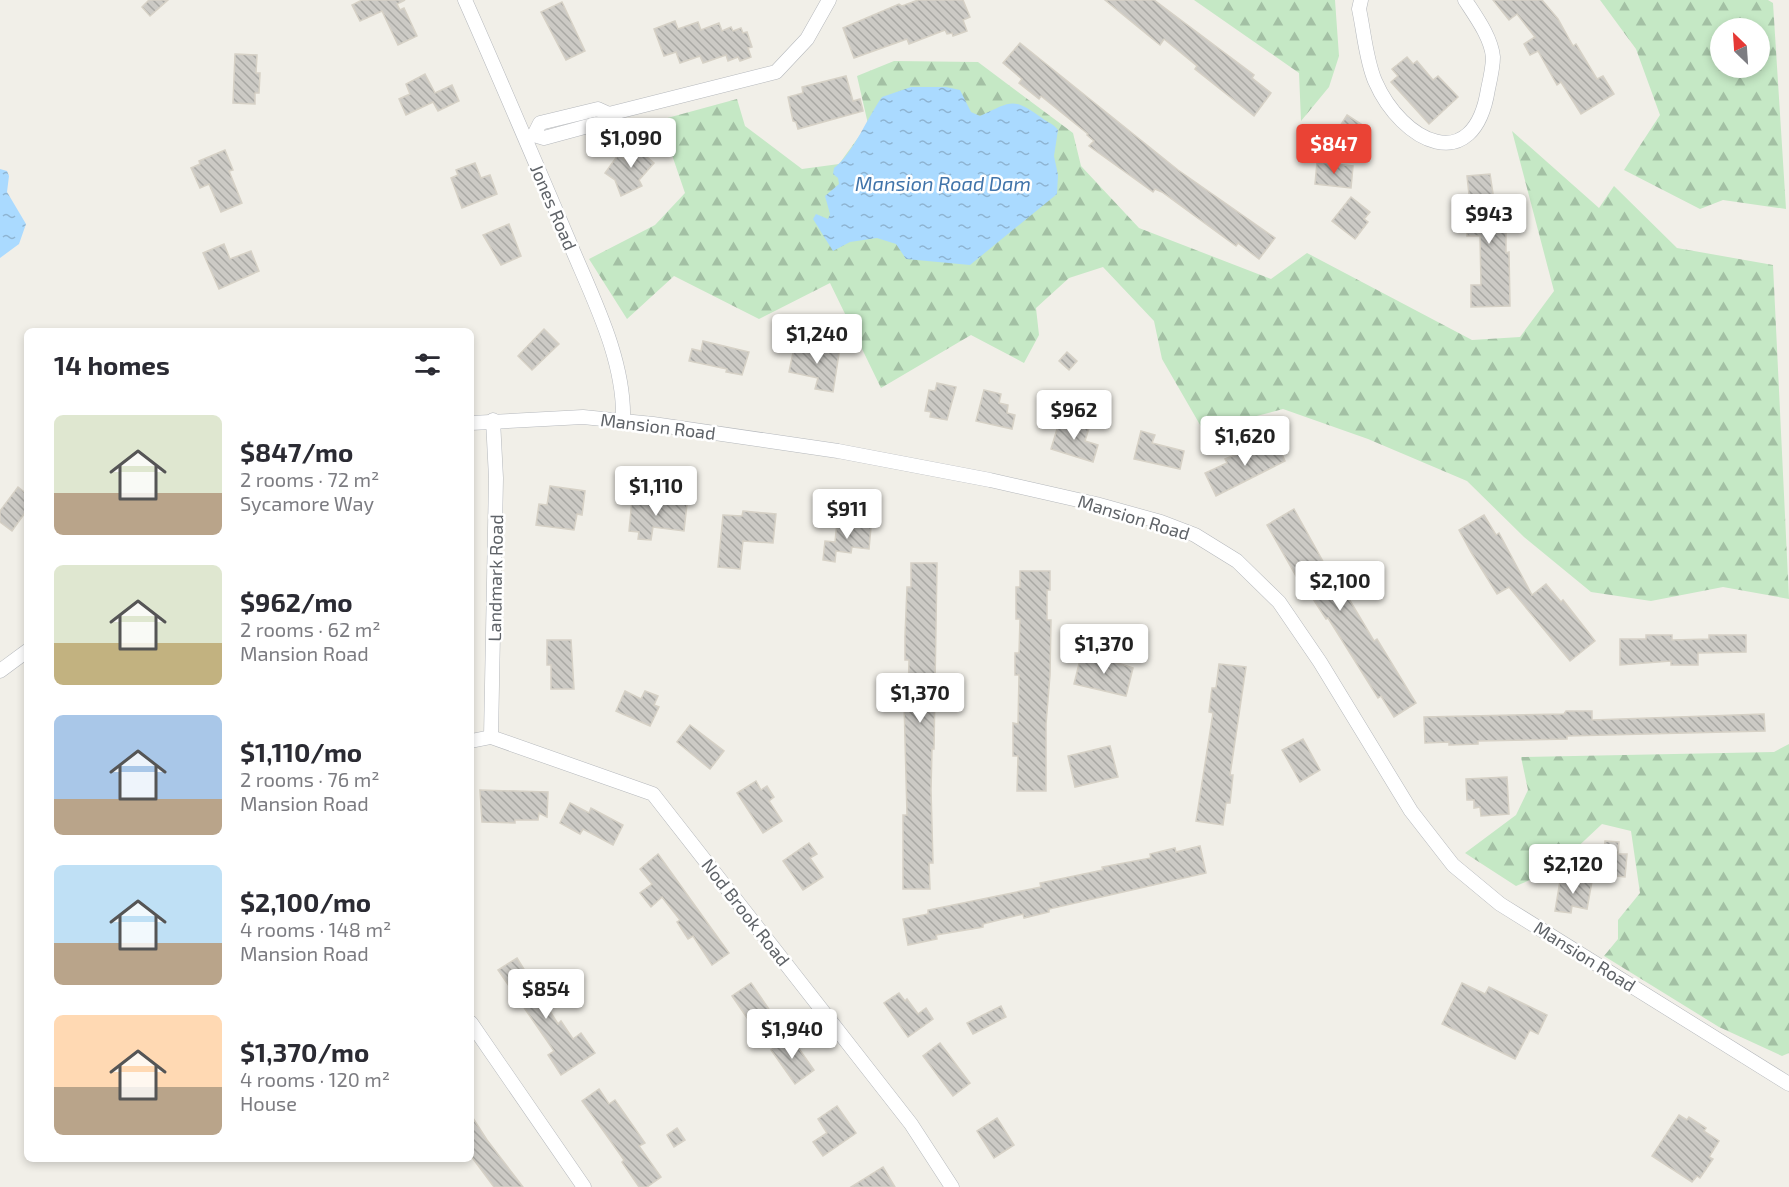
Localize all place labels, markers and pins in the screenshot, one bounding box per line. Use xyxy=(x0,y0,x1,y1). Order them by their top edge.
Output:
pin: $1,090 xyxy=(582,118,680,169)
pin: $847 xyxy=(1298,124,1370,175)
pin: $943 xyxy=(1453,194,1525,245)
pin: $1,240 xyxy=(768,314,866,365)
pin: $962 xyxy=(1038,390,1110,441)
pin: $1,620 xyxy=(1196,416,1294,467)
pin: $1,110 xyxy=(607,466,705,517)
pin: $911 xyxy=(811,489,883,540)
pin: $2,100 xyxy=(1291,561,1389,612)
pin: $1,370 xyxy=(1055,624,1153,675)
pin: $1,370 xyxy=(871,673,969,724)
pin: $2,120 xyxy=(1524,844,1622,895)
pin: $854 xyxy=(510,969,582,1020)
pin: $1,940 xyxy=(743,1009,841,1060)

